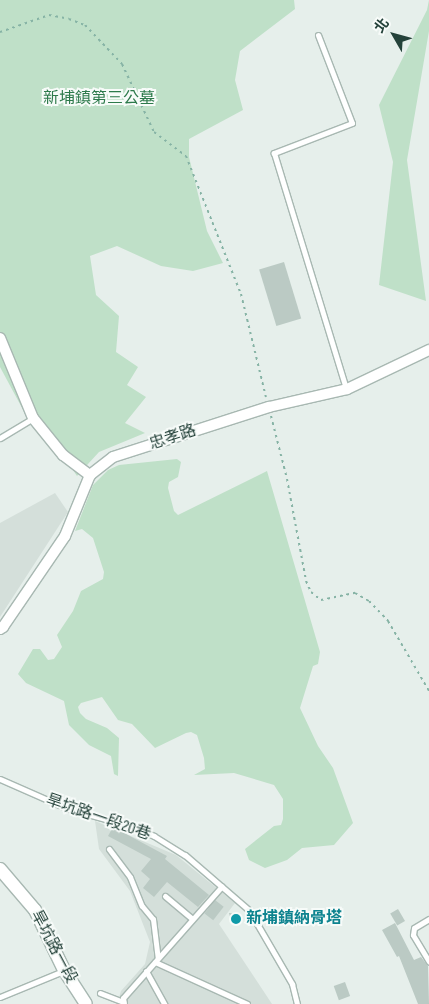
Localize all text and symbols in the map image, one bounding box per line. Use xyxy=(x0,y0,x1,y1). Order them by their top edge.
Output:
north arrow xyxy=(369,10,419,60)
text: 北 xyxy=(371,15,393,36)
park label: 新埔鎮第三公墓 xyxy=(43,89,155,109)
street label: 忠孝路 xyxy=(147,421,199,455)
street label: 旱坑路一段20巷 xyxy=(43,791,153,845)
street label: 旱坑路一段 xyxy=(26,907,80,987)
place label: 新埔鎮納骨塔 xyxy=(246,909,342,929)
marker: 新埔鎮納骨塔 xyxy=(230,913,242,925)

